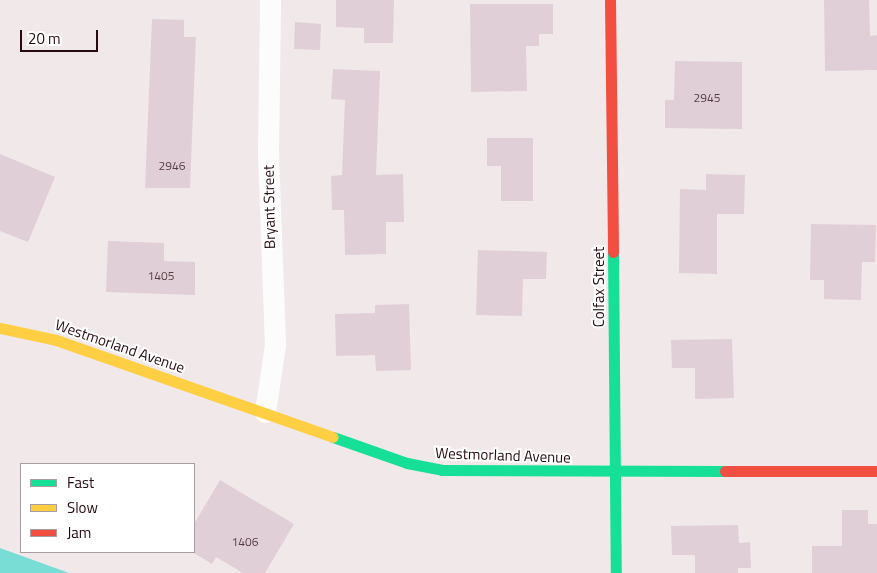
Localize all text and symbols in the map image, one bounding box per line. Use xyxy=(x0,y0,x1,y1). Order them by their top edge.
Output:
scale bar xyxy=(22,20,100,52)
text: 20 m xyxy=(28,27,61,50)
house number: 2945 xyxy=(694,91,720,105)
house number: 2946 xyxy=(159,159,185,173)
street label: Bryant Street xyxy=(259,165,279,249)
street label: Colfax Street xyxy=(590,247,608,327)
house number: 1405 xyxy=(148,269,174,283)
street label: Westmorland Avenue xyxy=(53,315,187,377)
street label: Westmorland Avenue xyxy=(435,444,571,466)
legend xyxy=(20,463,195,553)
text: Fast xyxy=(67,471,94,494)
text: Slow xyxy=(67,496,98,519)
text: Jam xyxy=(67,521,91,544)
house number: 1406 xyxy=(232,535,258,549)

